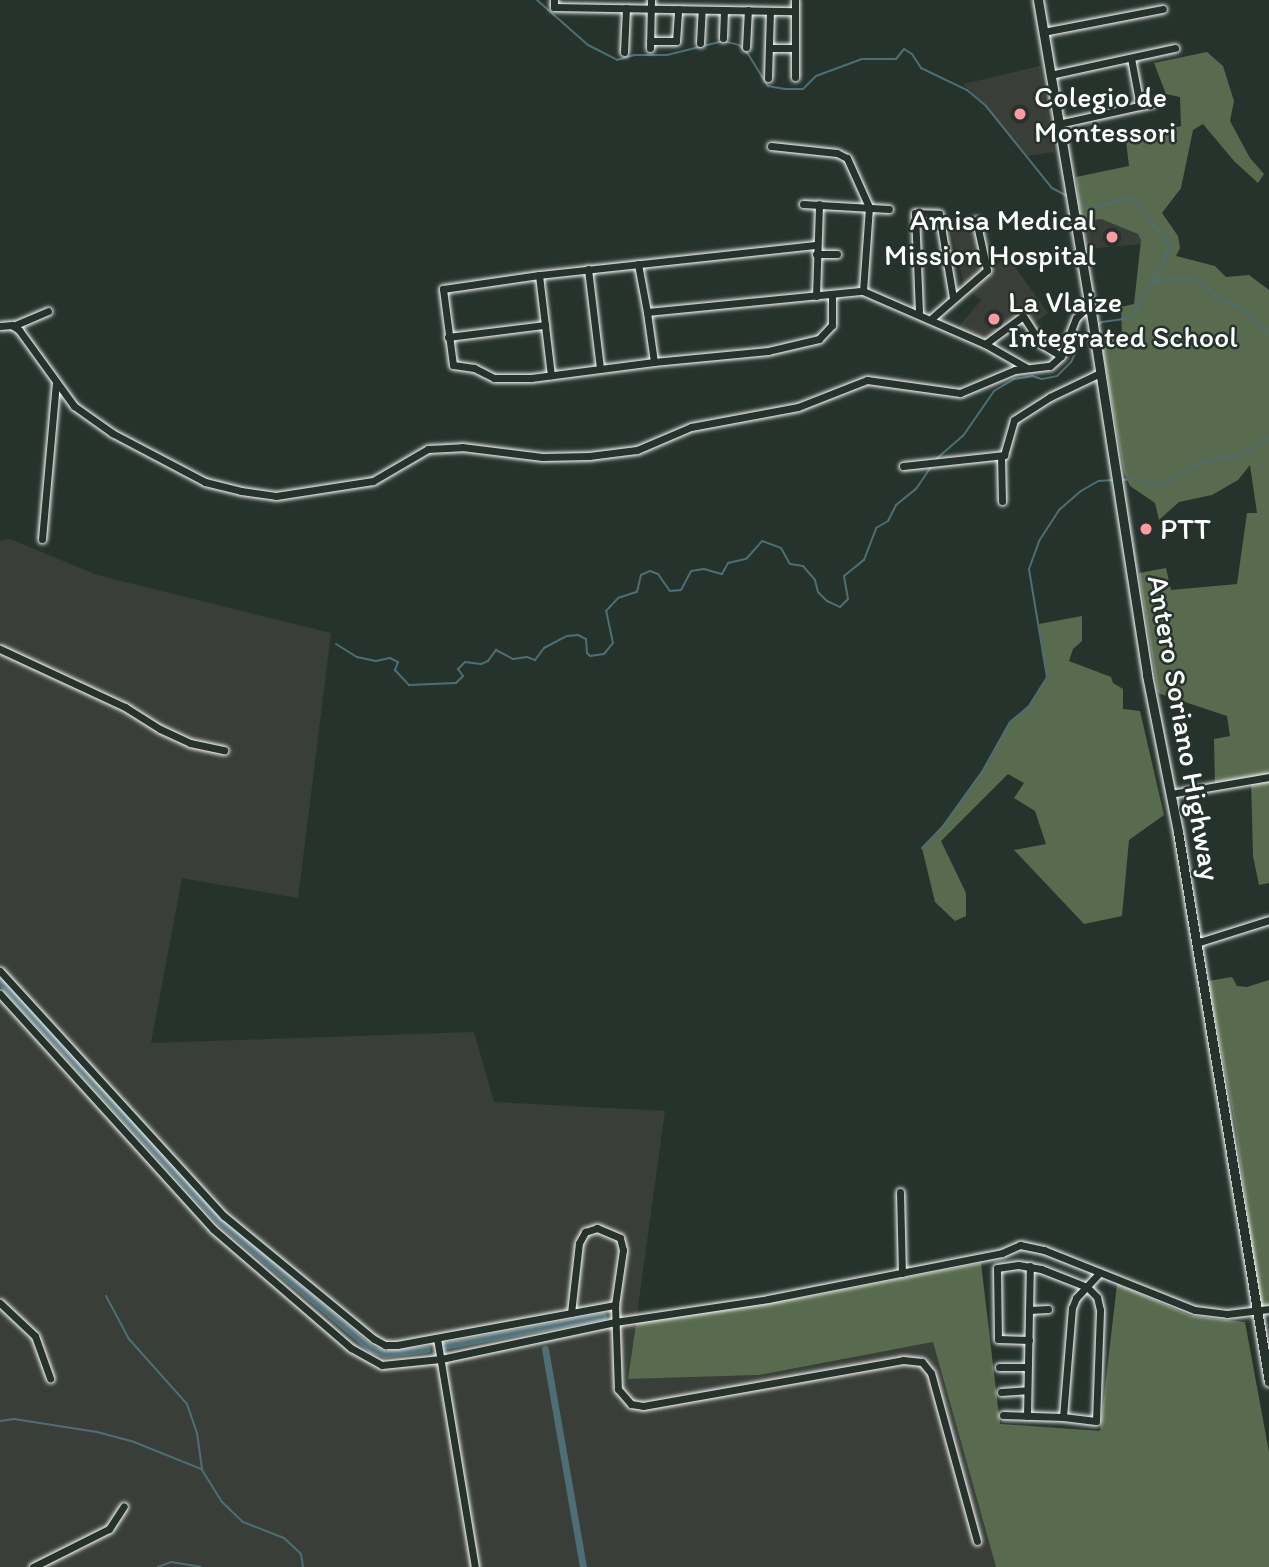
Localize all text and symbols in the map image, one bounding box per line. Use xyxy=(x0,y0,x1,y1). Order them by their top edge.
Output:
place label: Colegio de Montessori xyxy=(1034,79,1176,150)
marker: Colegio de Montessori xyxy=(1012,106,1028,122)
place label: Amisa Medical Mission Hospital xyxy=(884,202,1096,272)
marker: Amisa Medical Mission Hospital xyxy=(1102,227,1122,247)
place label: La Vlaize Integrated School xyxy=(1008,284,1238,354)
marker: La Vlaize Integrated School xyxy=(986,311,1002,327)
place label: PTT xyxy=(1160,511,1211,547)
marker: PTT xyxy=(1138,521,1154,537)
street label: Antero Soriano Highway xyxy=(1139,572,1229,884)

